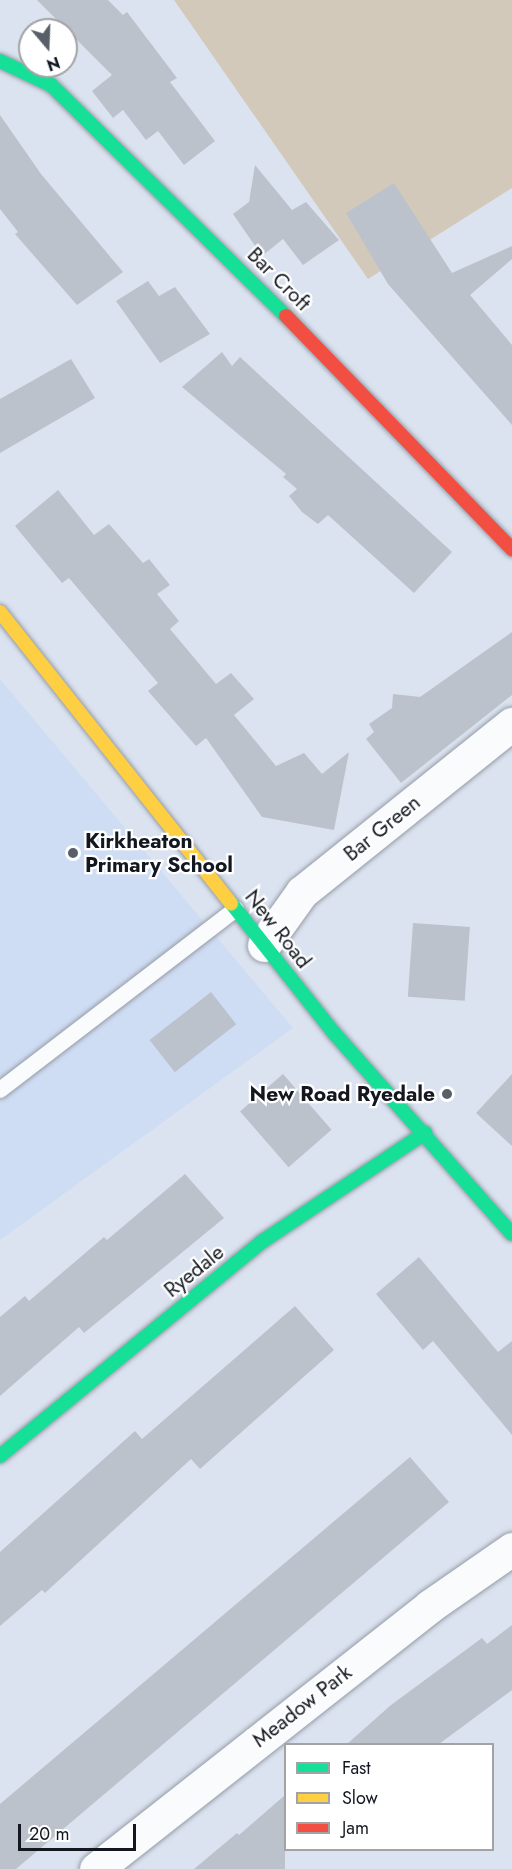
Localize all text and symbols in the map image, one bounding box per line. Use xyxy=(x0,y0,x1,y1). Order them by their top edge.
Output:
north arrow xyxy=(18,18,78,78)
text: N xyxy=(44,51,63,77)
street label: Bar Croft xyxy=(242,242,316,316)
street label: Bar Green xyxy=(339,790,425,866)
place label: Kirkheaton Primary School xyxy=(85,828,233,878)
marker: Kirkheaton Primary School xyxy=(66,846,80,860)
street label: New Road xyxy=(240,885,316,973)
place label: New Road Ryedale xyxy=(250,1081,435,1107)
marker: New Road Ryedale xyxy=(440,1087,454,1101)
street label: Ryedale xyxy=(159,1239,229,1303)
street label: Meadow Park xyxy=(247,1659,357,1753)
legend xyxy=(284,1743,494,1851)
text: Fast xyxy=(342,1755,371,1781)
text: Slow xyxy=(342,1785,378,1811)
scale bar xyxy=(21,1812,140,1850)
text: Jam xyxy=(342,1815,369,1841)
text: 20 m xyxy=(29,1821,69,1847)

